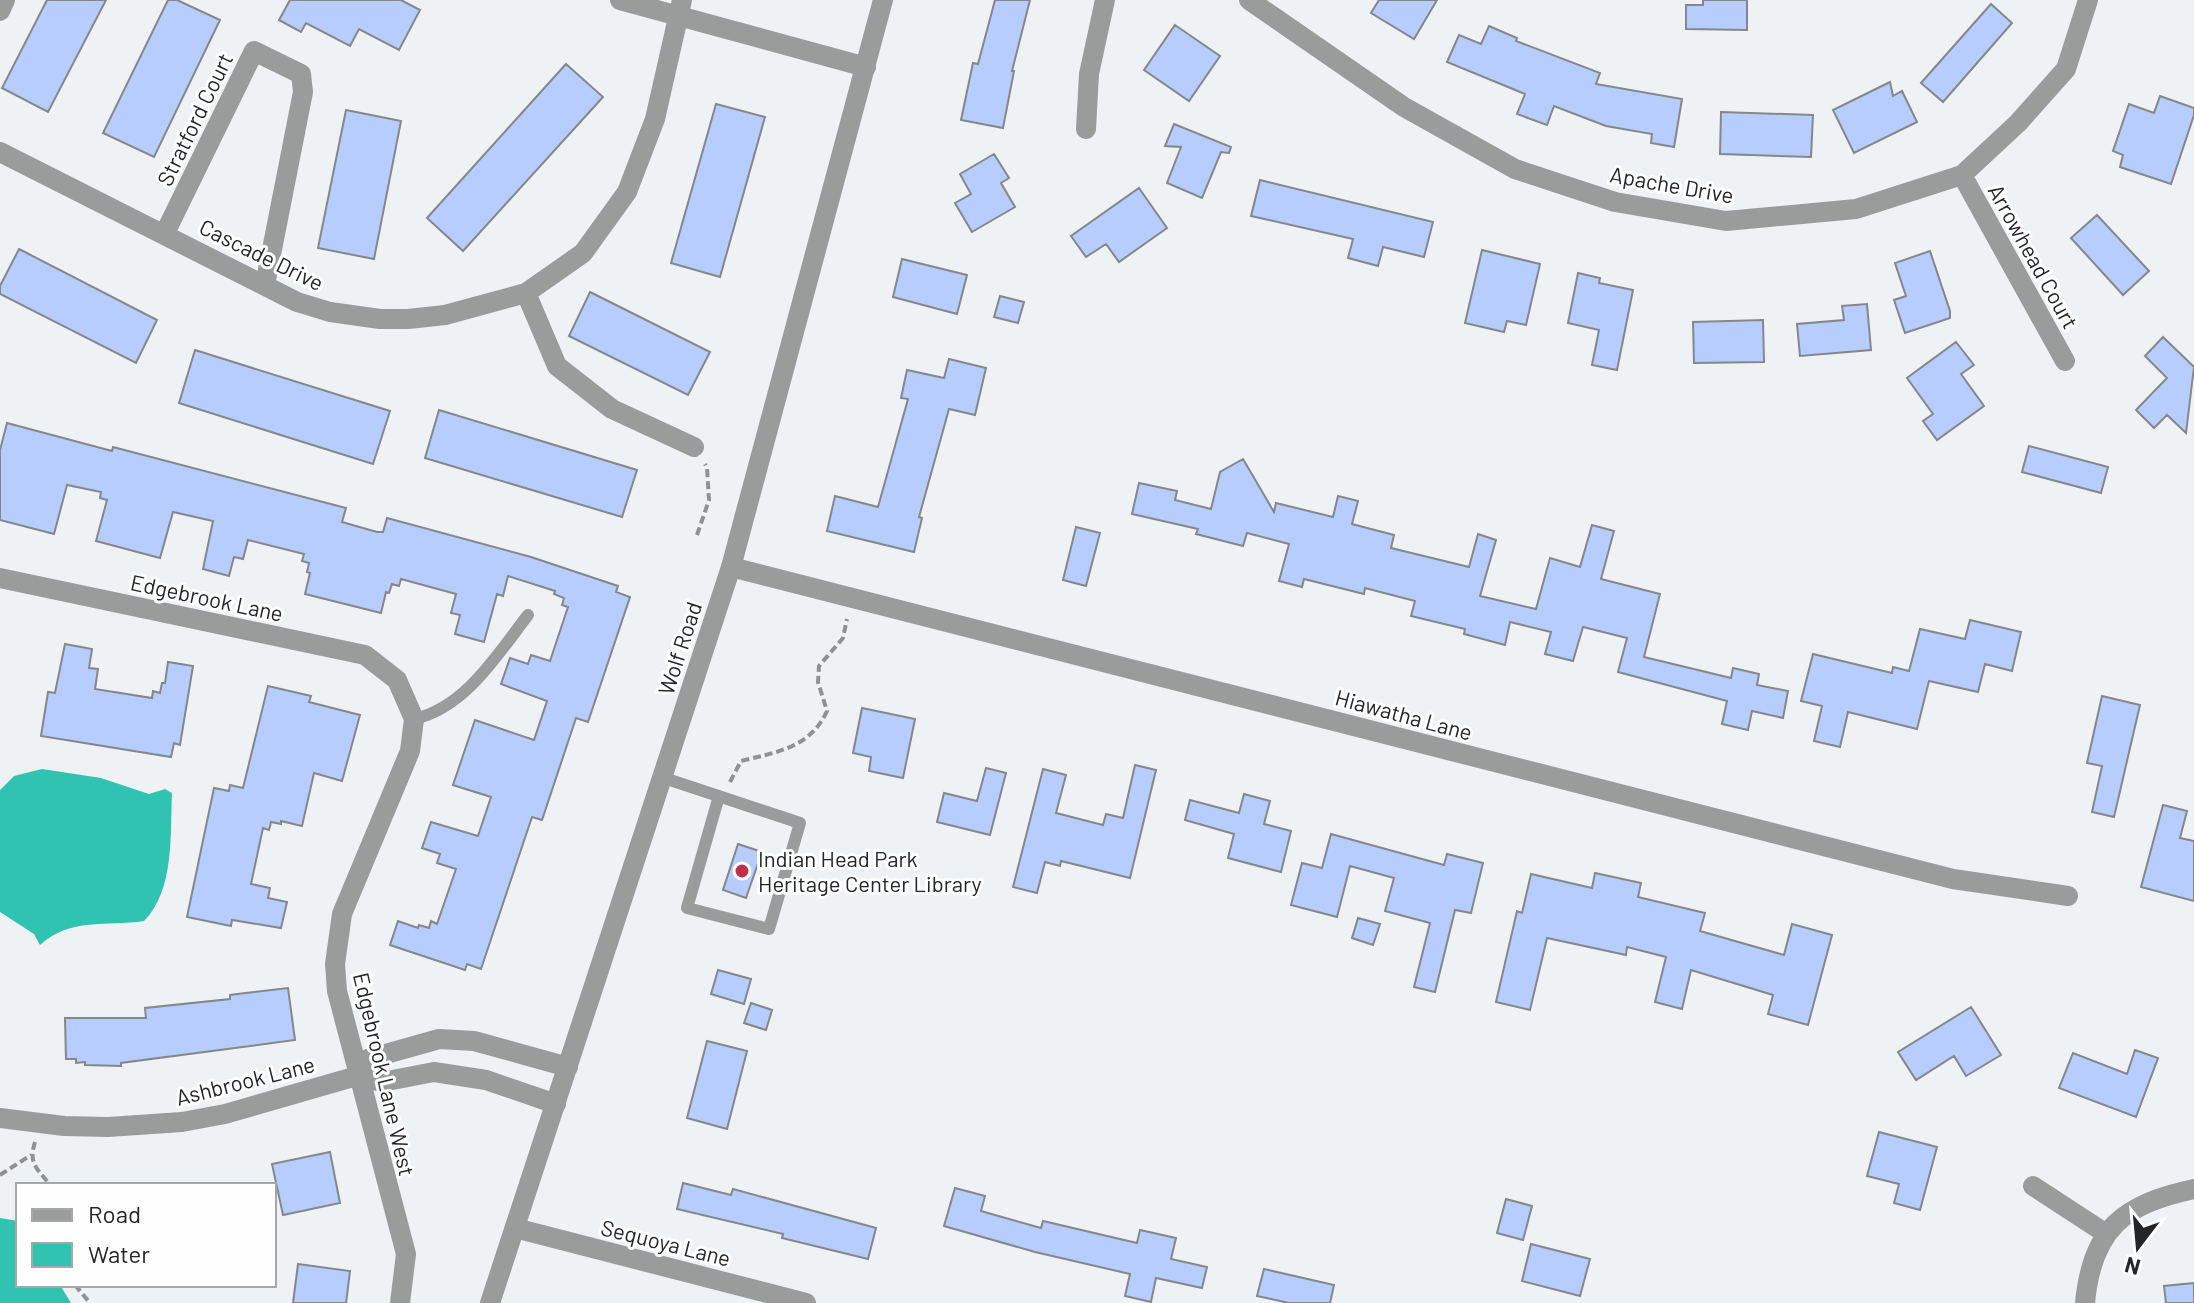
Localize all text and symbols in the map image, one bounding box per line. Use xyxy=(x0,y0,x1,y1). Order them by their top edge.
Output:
street label: Stratford Court xyxy=(151,48,237,190)
street label: Apache Drive xyxy=(1608,160,1736,208)
street label: Arrowhead Court xyxy=(1984,179,2084,333)
street label: Cascade Drive xyxy=(196,213,328,295)
street label: Edgebrook Lane xyxy=(128,568,286,626)
street label: Wolf Road xyxy=(652,598,706,698)
street label: Hiawatha Lane xyxy=(1333,683,1475,745)
place label: Indian Head Park Heritage Center Library xyxy=(758,845,982,896)
marker: Indian Head Park Heritage Center Library xyxy=(733,862,751,880)
street label: Edgebrook Lane West xyxy=(349,970,421,1178)
street label: Ashbrook Lane xyxy=(173,1050,317,1110)
legend xyxy=(16,1183,276,1287)
text: Road xyxy=(88,1199,141,1228)
north arrow xyxy=(2098,1207,2178,1287)
street label: Sequoya Lane xyxy=(598,1213,734,1271)
text: Water xyxy=(88,1239,150,1268)
text: N xyxy=(2122,1253,2143,1282)

